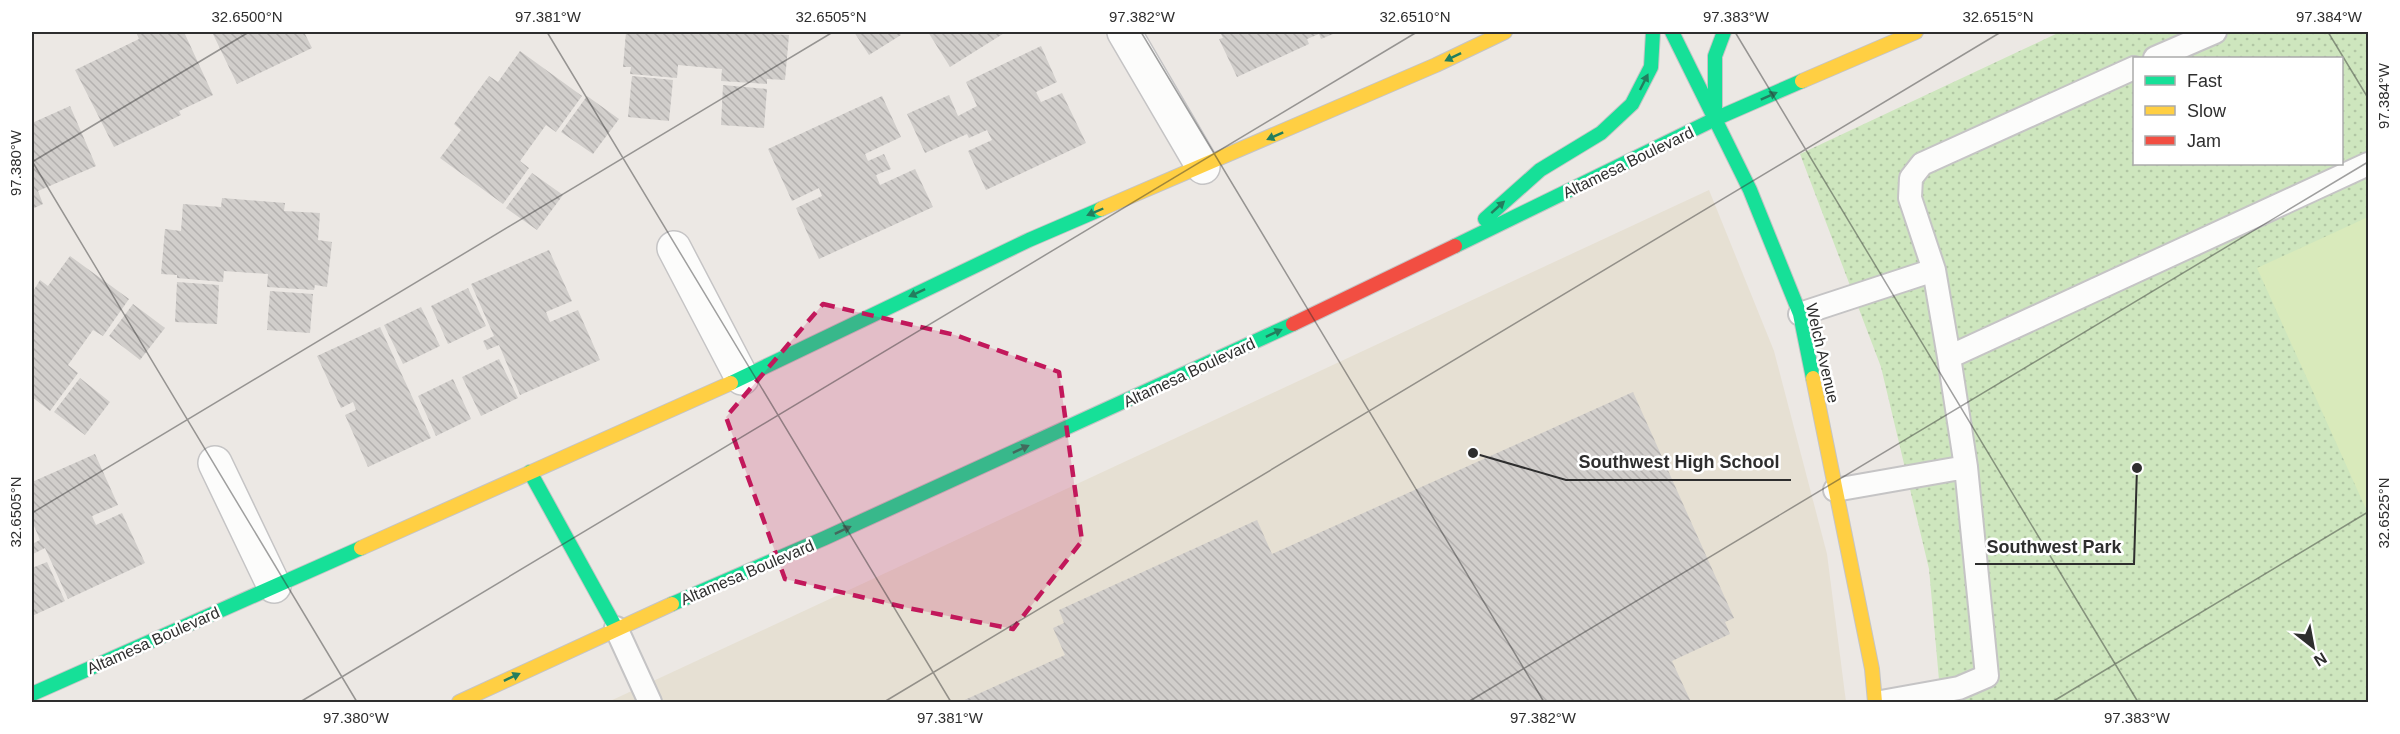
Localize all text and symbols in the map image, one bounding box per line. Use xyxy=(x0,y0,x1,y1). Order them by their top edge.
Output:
text: 32.6500°N xyxy=(211,8,283,25)
text: 97.381°W xyxy=(515,8,582,25)
text: 32.6505°N xyxy=(795,8,867,25)
text: 97.382°W xyxy=(1109,8,1176,25)
text: 32.6510°N xyxy=(1379,8,1451,25)
text: 97.383°W xyxy=(1703,8,1770,25)
text: 32.6515°N xyxy=(1962,8,2034,25)
text: 97.384°W xyxy=(2296,8,2363,25)
one-way arrow xyxy=(1444,52,1462,62)
legend xyxy=(2133,57,2343,165)
text: 97.384°W xyxy=(2375,62,2392,129)
text: Fast xyxy=(2187,71,2222,91)
one-way arrow xyxy=(1639,73,1649,90)
one-way arrow xyxy=(1760,91,1777,100)
text: Slow xyxy=(2187,101,2227,121)
street label: Altamesa Boulevard xyxy=(1560,123,1696,201)
text: 97.380°W xyxy=(7,129,24,196)
one-way arrow xyxy=(1265,131,1283,141)
text: Jam xyxy=(2187,131,2221,151)
one-way arrow xyxy=(1491,200,1506,214)
one-way arrow xyxy=(1086,208,1104,217)
one-way arrow xyxy=(909,288,926,297)
street label: Welch Avenue xyxy=(1803,302,1842,405)
one-way arrow xyxy=(1266,328,1283,337)
street label: Altamesa Boulevard xyxy=(1121,334,1258,410)
one-way arrow xyxy=(1012,444,1029,453)
callout: Southwest High School xyxy=(1566,444,1791,480)
text: Southwest High School xyxy=(1579,452,1780,472)
text: 32.6505°N xyxy=(7,476,24,548)
text: 32.6525°N xyxy=(2375,477,2392,549)
one-way arrow xyxy=(835,525,852,534)
callout: Southwest Park xyxy=(1975,528,2134,564)
street label: Altamesa Boulevard xyxy=(678,537,816,608)
text: Southwest Park xyxy=(1986,537,2123,557)
street label: Altamesa Boulevard xyxy=(84,604,222,677)
north arrow xyxy=(2283,617,2343,677)
text: N xyxy=(2311,649,2330,670)
one-way arrow xyxy=(503,673,520,682)
text: 97.380°W xyxy=(323,709,390,726)
text: 97.381°W xyxy=(917,709,984,726)
text: 97.382°W xyxy=(1510,709,1577,726)
text: 97.383°W xyxy=(2104,709,2171,726)

